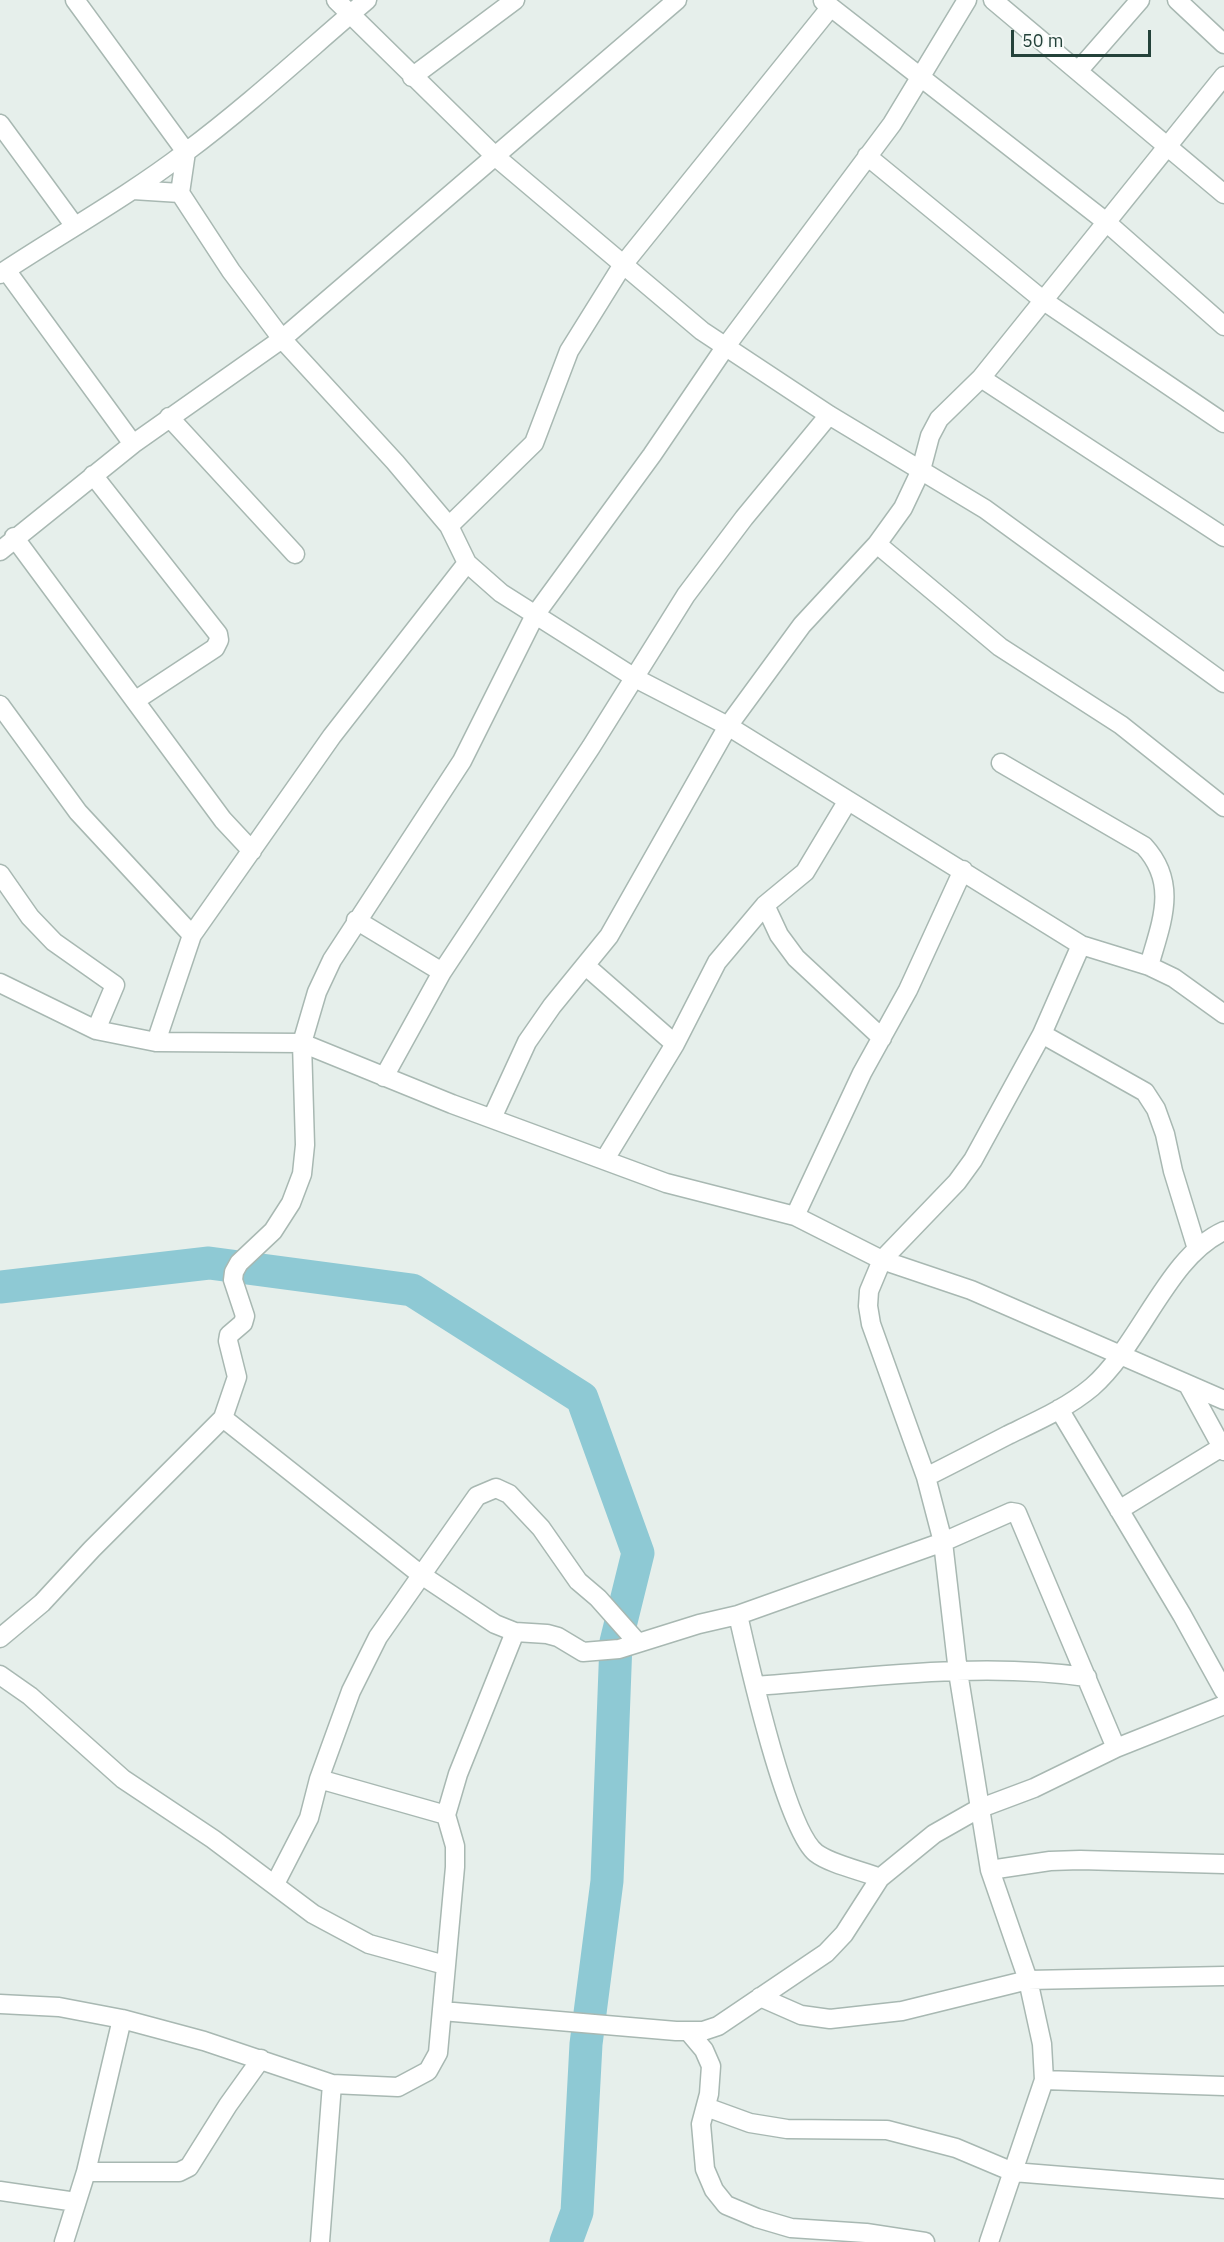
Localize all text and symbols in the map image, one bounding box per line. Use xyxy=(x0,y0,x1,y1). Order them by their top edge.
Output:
scale bar xyxy=(1014,18,1154,56)
text: 50 m xyxy=(1022,29,1064,52)

